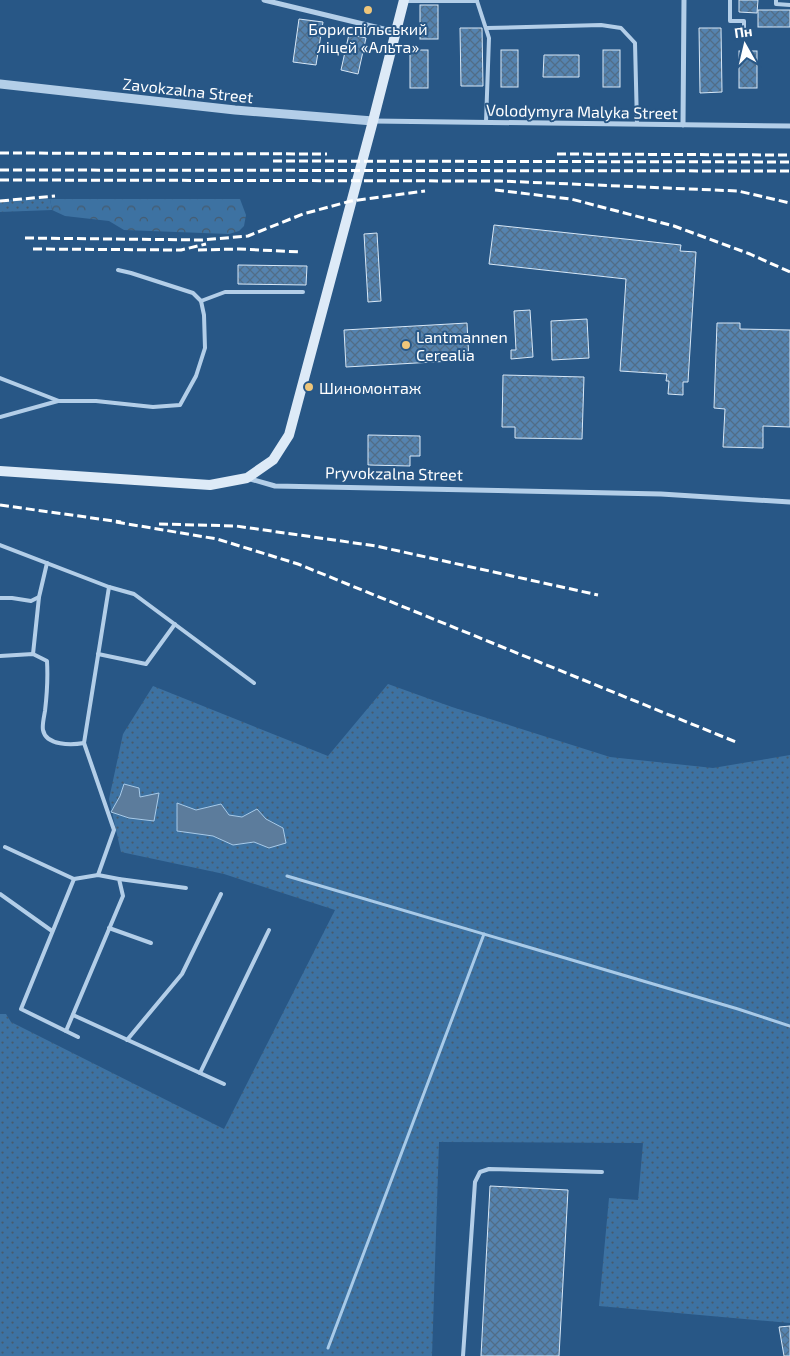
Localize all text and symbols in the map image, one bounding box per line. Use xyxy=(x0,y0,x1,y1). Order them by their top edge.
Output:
marker: Бориспільський ліцей «Альта» xyxy=(362,4,374,16)
place label: Бориспільський ліцей «Альта» xyxy=(308,19,428,56)
north arrow xyxy=(720,20,770,70)
text: Пн xyxy=(733,22,753,41)
street label: Zavokzalna Street xyxy=(122,74,254,106)
street label: Volodymyra Malyka Street xyxy=(486,100,678,122)
place label: Lantmannen Cerealia xyxy=(416,327,508,364)
marker: Lantmannen Cerealia xyxy=(400,339,412,351)
place label: Шиномонтаж xyxy=(319,378,422,397)
marker: Шиномонтаж xyxy=(303,381,315,393)
street label: Pryvokzalna Street xyxy=(325,462,463,484)

